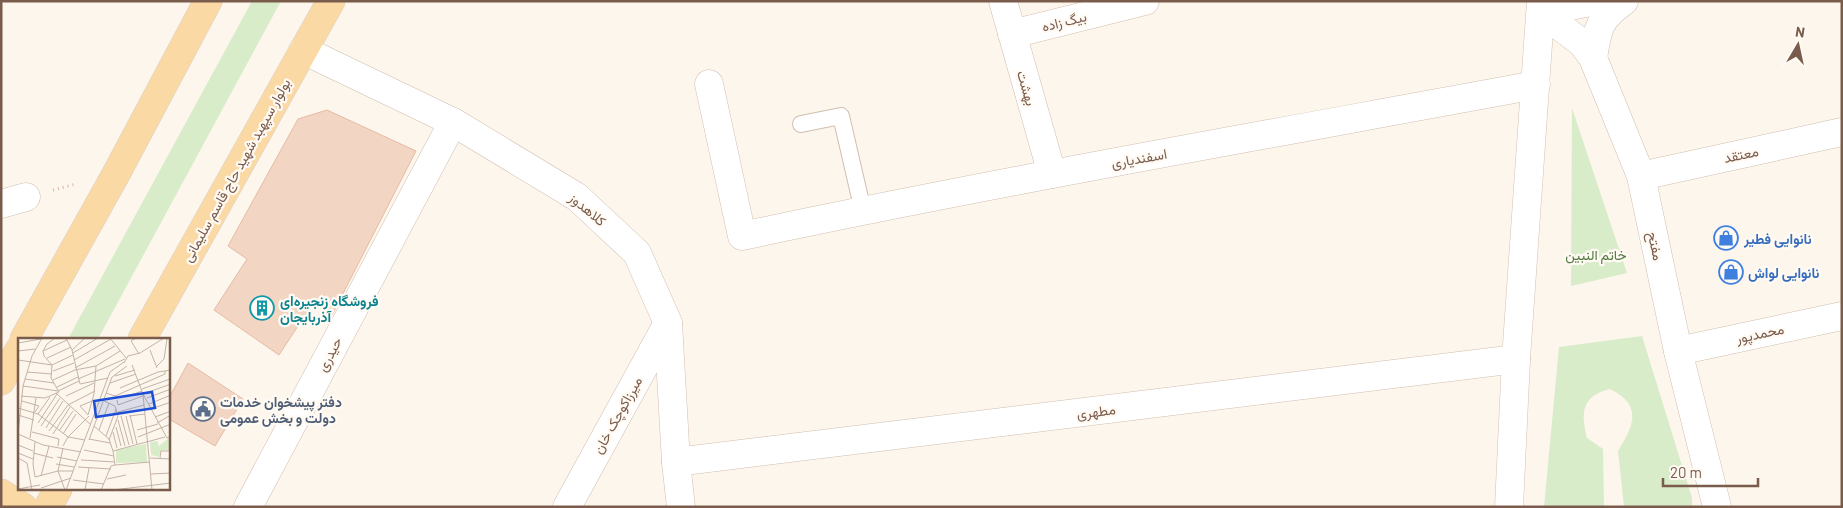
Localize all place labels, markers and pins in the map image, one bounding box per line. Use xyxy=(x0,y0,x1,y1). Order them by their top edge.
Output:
shop icon: نانوایی فطیر xyxy=(1713,225,1739,251)
place label: نانوایی فطیر xyxy=(1743,230,1812,248)
shop icon: نانوایی لواش xyxy=(1718,259,1744,285)
place label: نانوایی لواش xyxy=(1748,264,1819,282)
place label: فروشگاه زنجیره‌ای آذربایجان xyxy=(280,292,379,326)
building icon: فروشگاه زنجیره‌ای آذربایجان xyxy=(249,295,275,321)
place label: دفتر پیشخوان خدمات دولت و بخش عمومی xyxy=(220,393,342,427)
public building icon: دفتر پیشخوان خدمات دولت و بخش عمومی xyxy=(190,396,216,422)

